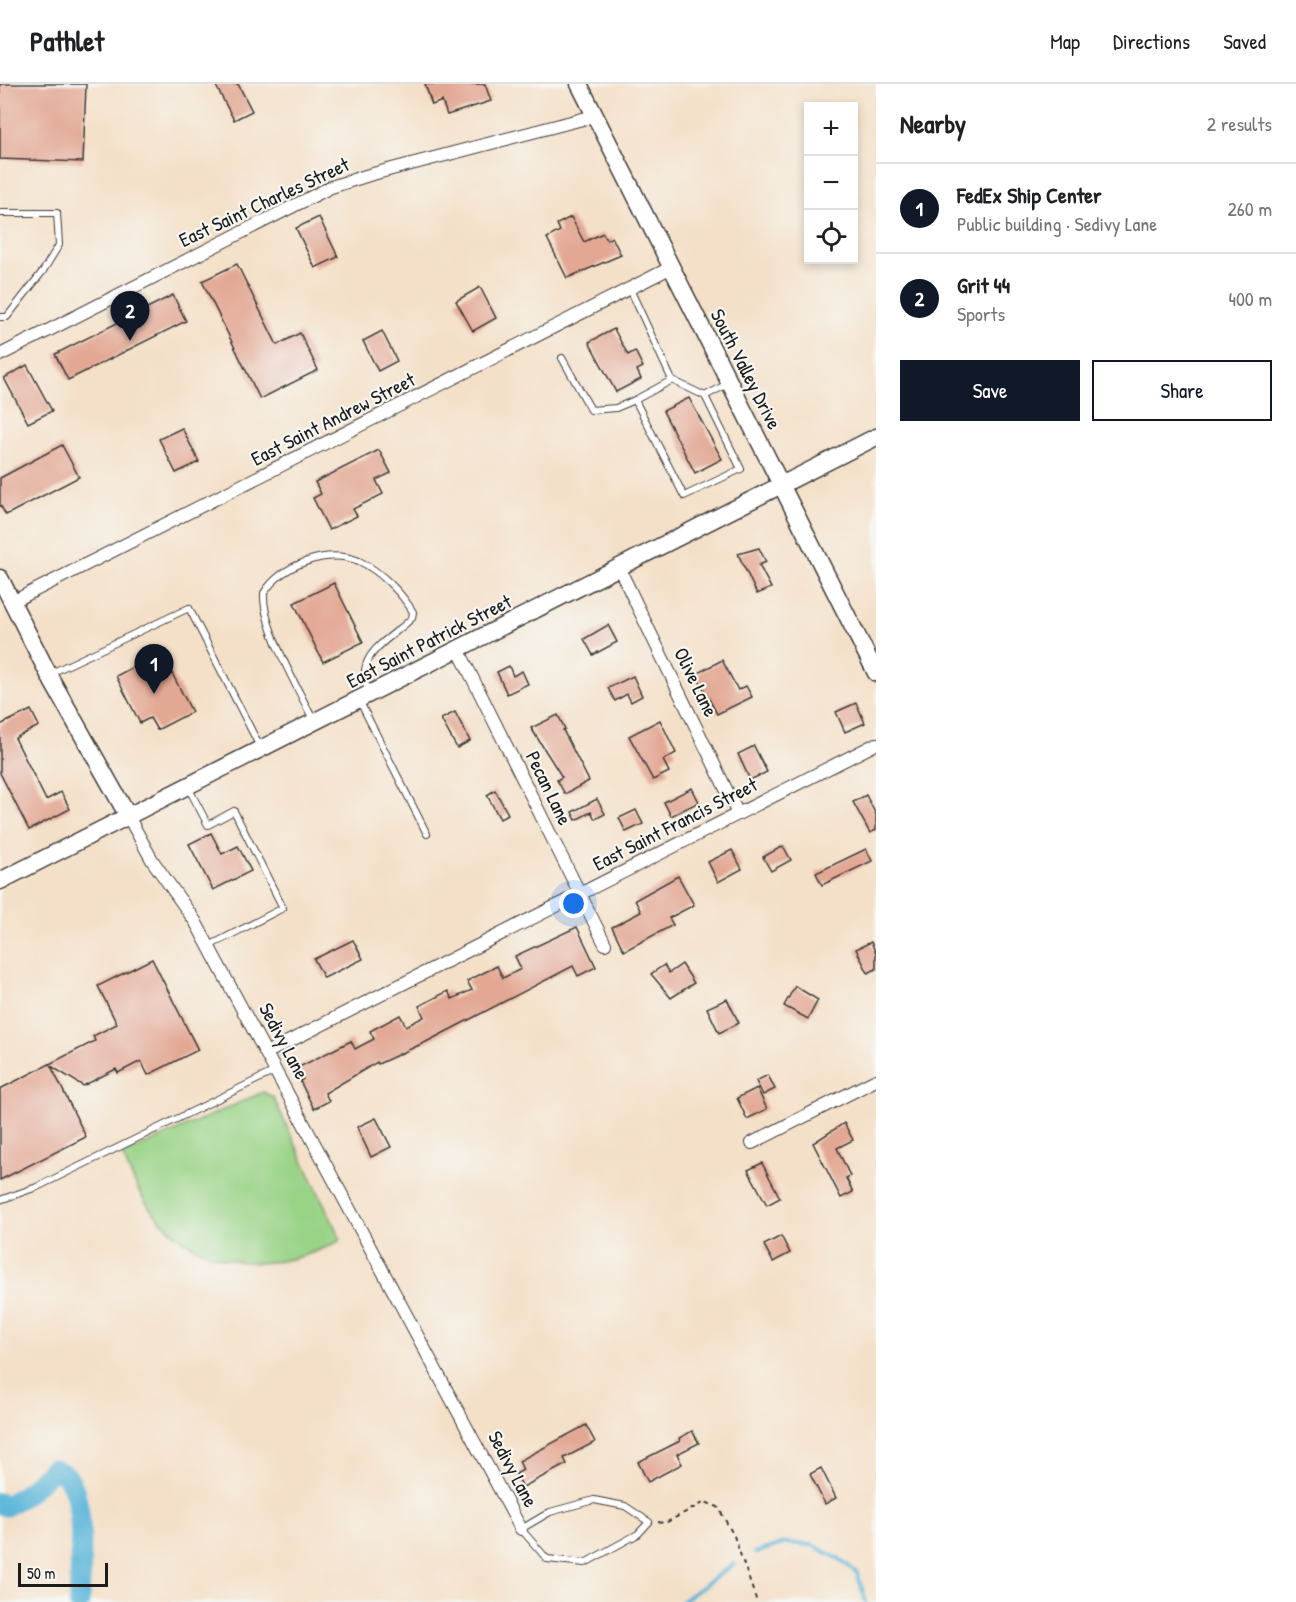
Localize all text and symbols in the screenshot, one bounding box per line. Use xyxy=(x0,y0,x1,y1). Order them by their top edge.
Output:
text: Pathlet xyxy=(30,22,104,60)
text: Map xyxy=(1050,27,1080,56)
text: Directions xyxy=(1113,27,1190,56)
text: Saved xyxy=(1223,27,1266,56)
map controls xyxy=(804,102,858,264)
button: + xyxy=(804,102,858,156)
text: Nearby xyxy=(900,106,966,141)
text: 2 results xyxy=(1207,110,1272,137)
street label: East Saint Charles Street xyxy=(174,150,354,253)
button: − xyxy=(804,156,858,210)
text: FedEx Ship Center xyxy=(957,180,1102,210)
text: 1 xyxy=(916,195,923,222)
text: 260 m xyxy=(1228,195,1272,222)
button: locate xyxy=(804,210,858,264)
text: Public building · Sedivy Lane xyxy=(957,210,1157,237)
text: Grit 44 xyxy=(957,270,1010,300)
text: 2 xyxy=(915,285,924,312)
text: 400 m xyxy=(1228,285,1272,312)
pin: 2 xyxy=(110,292,150,341)
text: Sports xyxy=(957,300,1005,327)
street label: South Valley Drive xyxy=(705,304,788,434)
button: Save xyxy=(900,360,1080,421)
button: Share xyxy=(1092,360,1272,421)
street label: East Saint Andrew Street xyxy=(246,365,420,472)
street label: East Saint Patrick Street xyxy=(342,587,517,694)
street label: Olive Lane xyxy=(668,643,725,721)
pin: 1 xyxy=(134,644,174,694)
street label: Pecan Lane xyxy=(520,746,579,829)
street label: East Saint Francis Street xyxy=(588,770,763,877)
your location xyxy=(559,889,588,918)
street label: Sedivy Lane xyxy=(253,998,316,1084)
street label: Sedivy Lane xyxy=(482,1426,545,1512)
scale bar xyxy=(18,1560,108,1588)
text: 50 m xyxy=(27,1562,56,1584)

